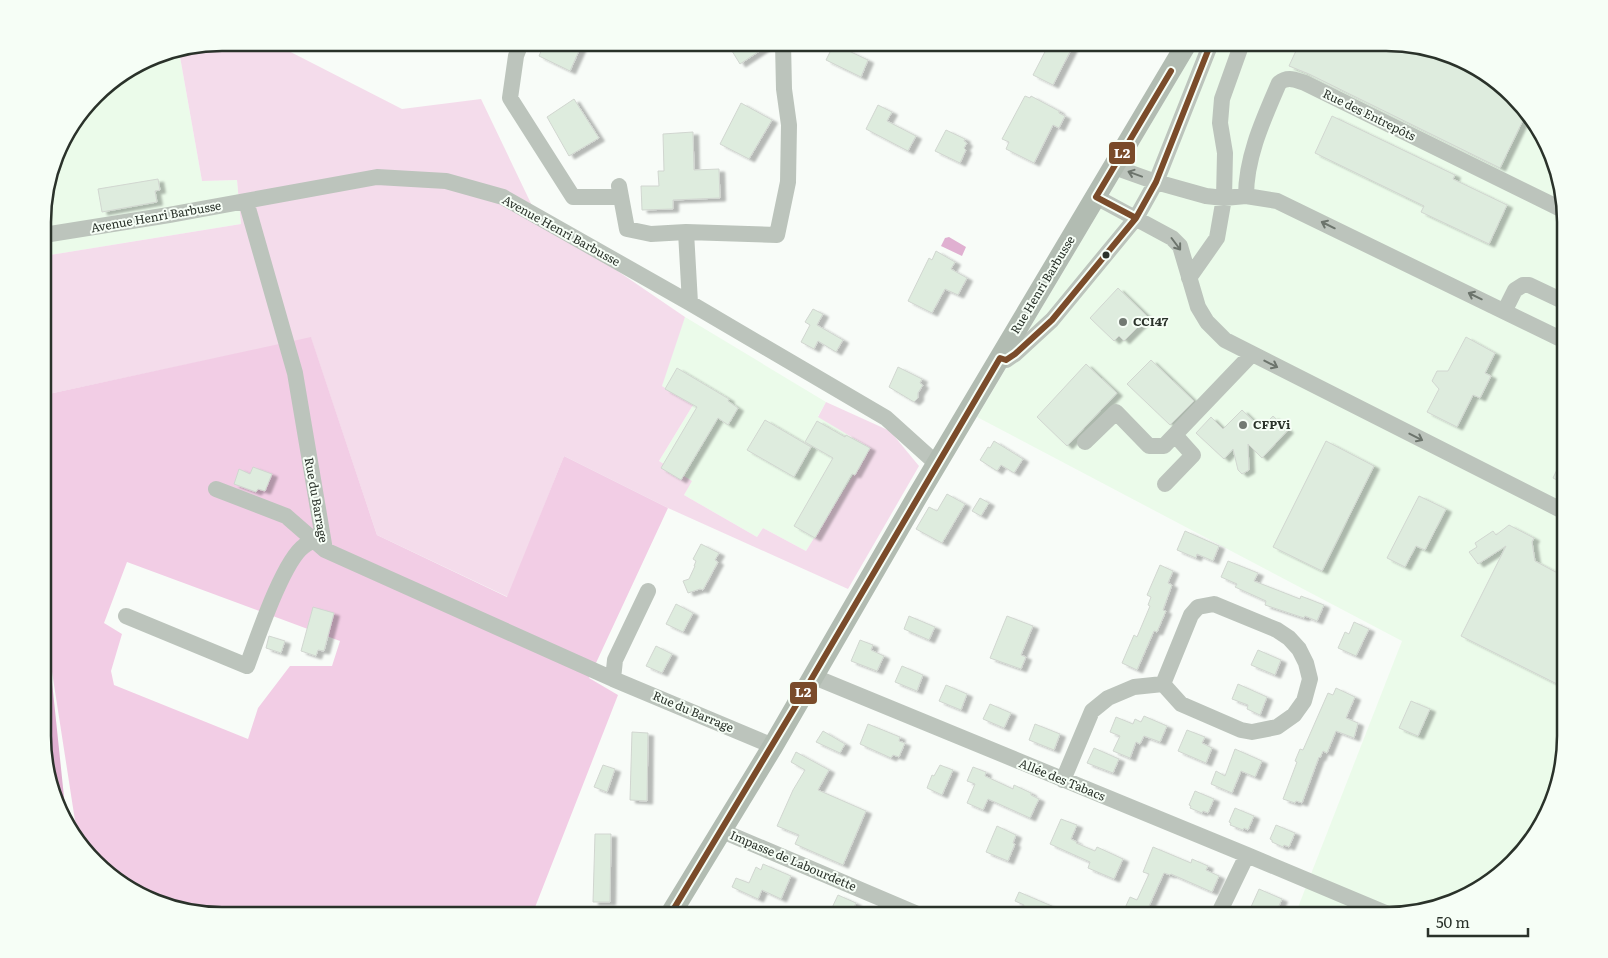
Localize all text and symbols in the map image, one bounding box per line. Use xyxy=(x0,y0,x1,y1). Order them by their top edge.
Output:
street label: Rue des Entrepôts xyxy=(1320,84,1419,145)
line badge: L2 xyxy=(1108,141,1136,165)
text: L2 xyxy=(1114,142,1131,162)
one-way arrow xyxy=(1128,169,1143,178)
street label: Avenue Henri Barbusse xyxy=(499,190,624,270)
street label: Avenue Henri Barbusse xyxy=(89,196,222,236)
one-way arrow xyxy=(1321,220,1336,229)
street label: Rue Henri Barbusse xyxy=(1006,232,1079,337)
one-way arrow xyxy=(1171,237,1181,251)
unlabelled marker xyxy=(1101,250,1111,260)
one-way arrow xyxy=(1467,291,1482,301)
place label: CCI47 xyxy=(1133,312,1169,330)
marker: CCI47 xyxy=(1117,316,1129,328)
one-way arrow xyxy=(1263,360,1278,369)
place label: CFPVi xyxy=(1253,415,1291,433)
marker: CFPVi xyxy=(1237,419,1249,431)
one-way arrow xyxy=(1408,433,1423,442)
street label: Rue du Barrage xyxy=(301,456,333,544)
line badge: L2 xyxy=(789,681,818,705)
text: L2 xyxy=(795,681,812,701)
street label: Rue du Barrage xyxy=(650,686,737,736)
street label: Allée des Tabacs xyxy=(1016,754,1109,805)
street label: Impasse de Labourdette xyxy=(727,825,859,895)
scale bar xyxy=(1428,906,1528,938)
text: 50 m xyxy=(1436,910,1470,933)

